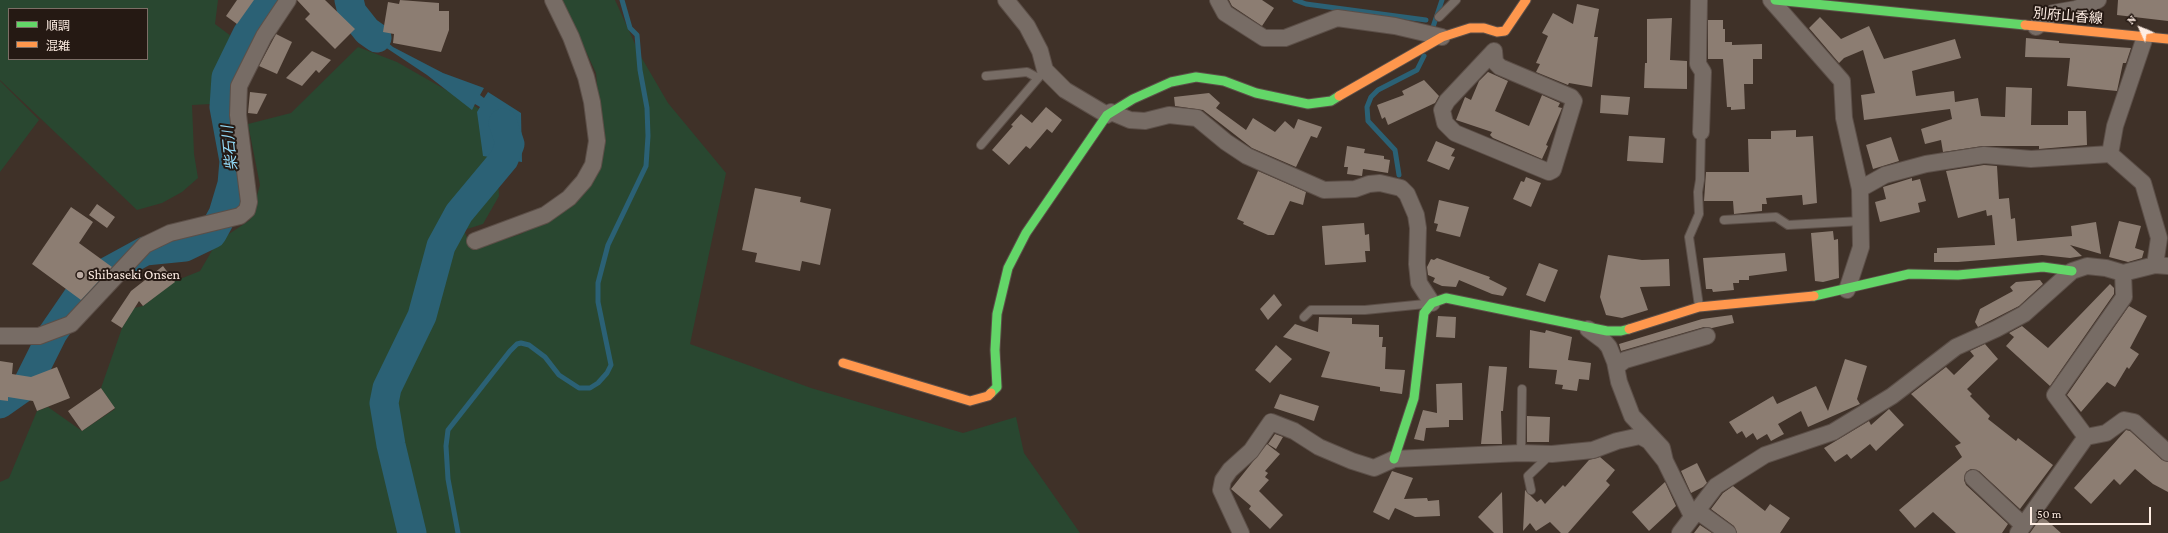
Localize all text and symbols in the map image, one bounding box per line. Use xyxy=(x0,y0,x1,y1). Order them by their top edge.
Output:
street label: 別府山香線 xyxy=(2032,5,2104,27)
legend xyxy=(8,8,148,60)
north arrow xyxy=(2120,8,2160,48)
text: N xyxy=(2124,13,2138,27)
text: 順調 xyxy=(46,19,70,33)
text: 混雑 xyxy=(46,39,70,53)
water label: 柴石川 xyxy=(219,125,241,171)
place label: Shibaseki Onsen xyxy=(88,267,180,283)
marker: Shibaseki Onsen xyxy=(75,270,85,280)
scale bar xyxy=(2032,499,2153,525)
text: 50 m xyxy=(2037,507,2061,521)

